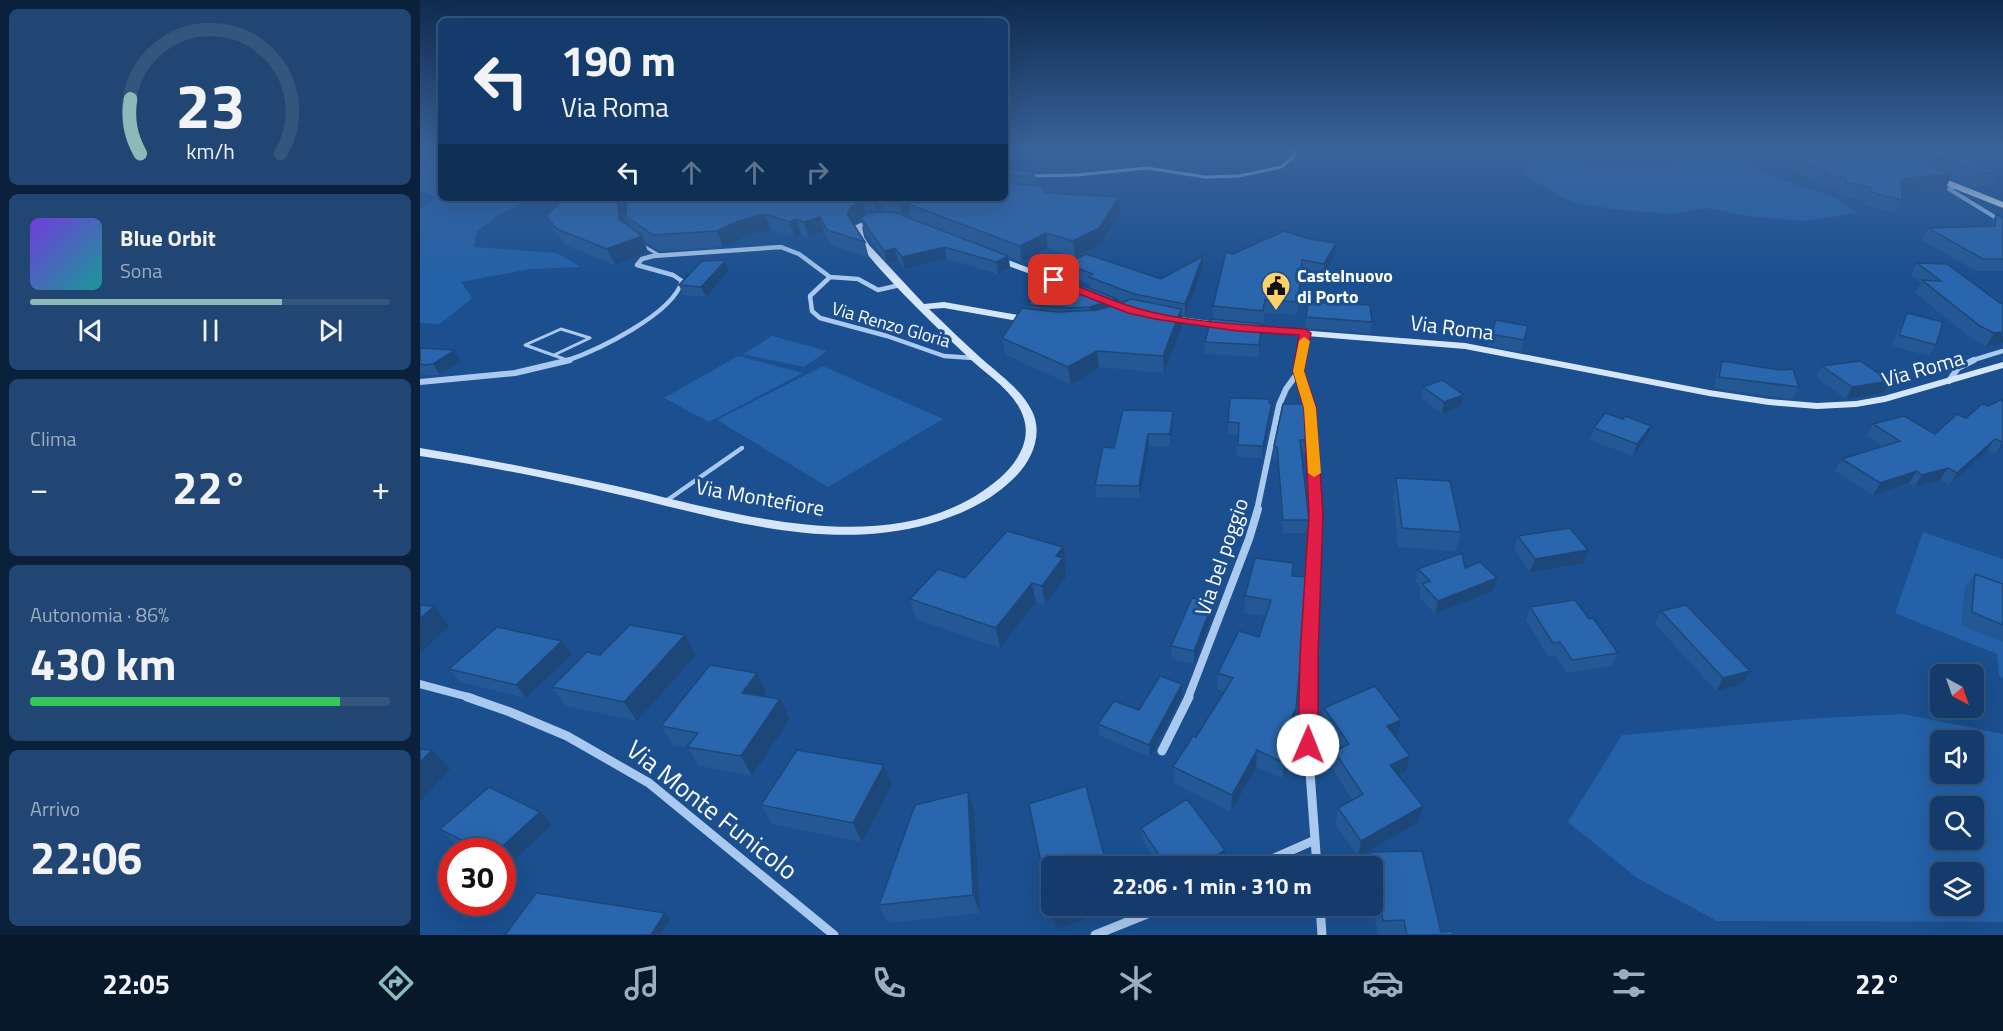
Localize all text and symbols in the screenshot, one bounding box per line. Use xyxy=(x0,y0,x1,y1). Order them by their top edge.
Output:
text: 190 m xyxy=(561,28,676,92)
icon: left xyxy=(462,42,540,120)
text: 23 xyxy=(175,57,245,152)
text: Via Roma xyxy=(561,86,669,127)
text: km/h xyxy=(186,135,234,167)
icon: left xyxy=(612,156,645,189)
icon: ahead xyxy=(675,156,708,189)
icon: ahead xyxy=(738,156,771,189)
icon: right xyxy=(801,156,834,189)
text: Blue Orbit xyxy=(120,221,216,255)
pin xyxy=(1028,254,1079,305)
text: Sona xyxy=(120,255,162,286)
place label: Castelnuovo di Porto xyxy=(1297,262,1393,310)
icon: arrive xyxy=(1037,263,1070,296)
public building icon: Castelnuovo di Porto xyxy=(1260,270,1292,312)
street label: Via Renzo Gloria xyxy=(828,295,954,354)
street label: Via Roma xyxy=(1409,306,1496,348)
icon: previous xyxy=(74,314,107,347)
icon: pause xyxy=(194,314,227,347)
icon: next xyxy=(314,314,347,347)
street label: Via Roma xyxy=(1878,341,1968,395)
text: Clima xyxy=(30,423,77,454)
text: 22° xyxy=(172,453,248,521)
text: − xyxy=(30,463,48,513)
text: + xyxy=(372,463,390,513)
street label: Via Montefiore xyxy=(693,470,827,524)
street label: Via bel poggio xyxy=(1186,494,1256,620)
text: Autonomia · 86% xyxy=(30,599,169,630)
text: 430 km xyxy=(30,629,176,697)
north arrow xyxy=(1930,664,1984,718)
map controls xyxy=(1930,664,1984,916)
position arrow xyxy=(1276,713,1340,777)
street label: Via Monte Funicolo xyxy=(618,730,806,889)
button: sound xyxy=(1930,730,1984,784)
text: Arrivo xyxy=(30,793,80,824)
button: search xyxy=(1930,796,1984,850)
text: 22:06 xyxy=(30,823,142,891)
speed limit sign: 30 xyxy=(438,838,516,916)
button: layers xyxy=(1930,862,1984,916)
text: 22:06 · 1 min · 310 m xyxy=(1112,869,1312,903)
icon: directions xyxy=(375,962,417,1004)
icon: music xyxy=(621,962,663,1004)
icon: phone xyxy=(868,962,910,1004)
icon: climate xyxy=(1115,962,1157,1004)
icon: car xyxy=(1362,962,1404,1004)
icon: filters xyxy=(1608,962,1650,1004)
text: 22:05 xyxy=(102,963,170,1004)
text: 22° xyxy=(1855,963,1901,1004)

